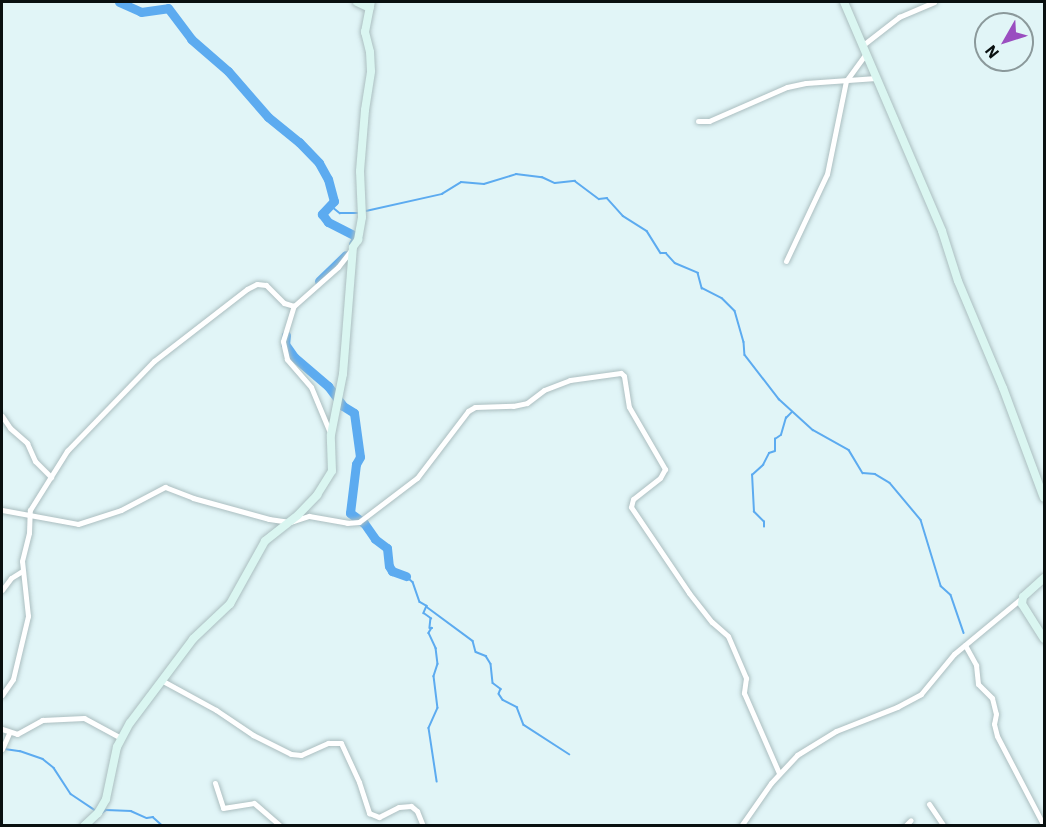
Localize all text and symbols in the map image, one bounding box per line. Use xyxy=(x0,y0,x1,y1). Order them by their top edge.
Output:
north arrow xyxy=(974,12,1034,72)
text: N xyxy=(980,41,1003,63)

